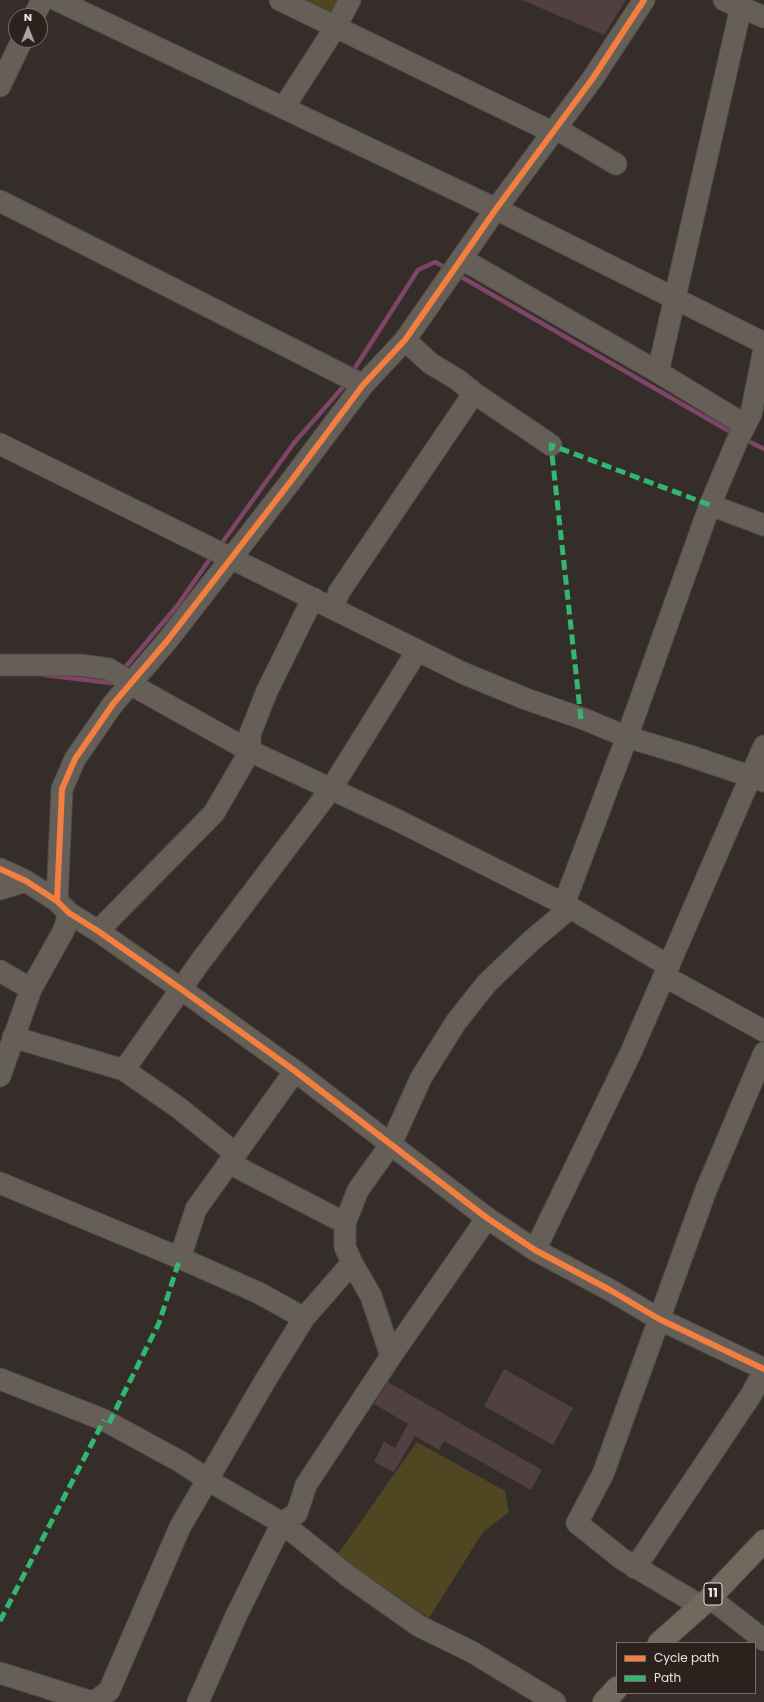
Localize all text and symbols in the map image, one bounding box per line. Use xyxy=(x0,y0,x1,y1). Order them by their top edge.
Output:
north arrow xyxy=(8,8,48,48)
text: N xyxy=(24,9,32,25)
road number: 11 xyxy=(704,1583,722,1605)
legend xyxy=(616,1642,756,1694)
text: Cycle path xyxy=(654,1649,719,1666)
text: Path xyxy=(654,1669,681,1686)

